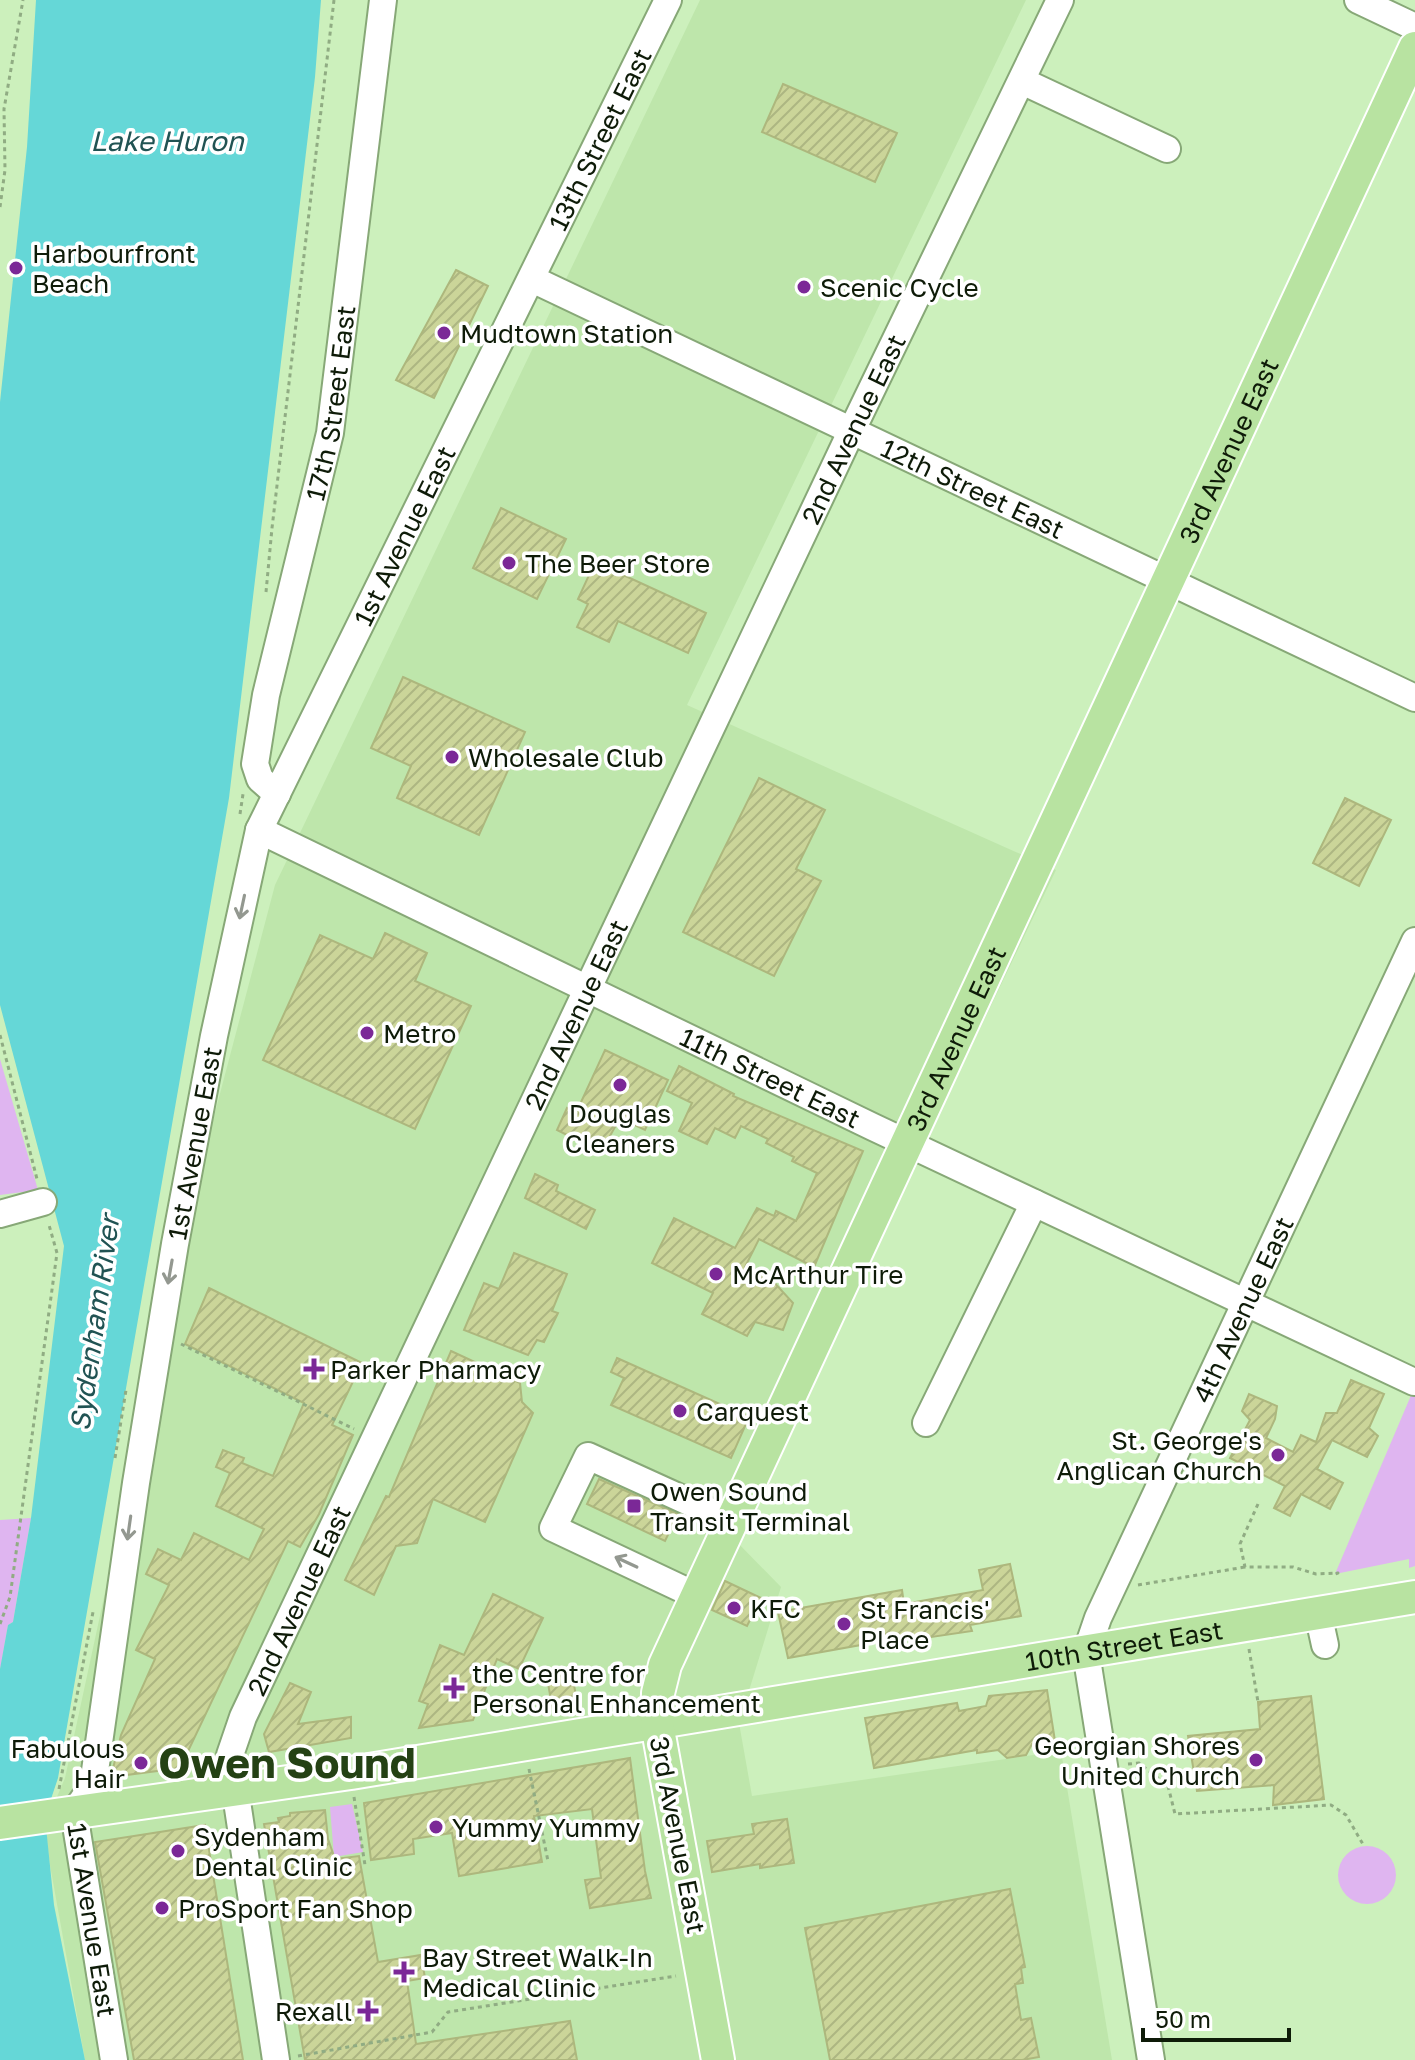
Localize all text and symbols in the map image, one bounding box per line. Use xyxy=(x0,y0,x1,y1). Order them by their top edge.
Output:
street label: 13th Street East xyxy=(542,43,657,235)
water label: Lake Huron xyxy=(90,124,245,157)
place label: Harbourfront Beach xyxy=(32,238,196,299)
marker: Harbourfront Beach xyxy=(7,259,25,277)
place label: Scenic Cycle xyxy=(820,272,979,303)
marker: Scenic Cycle xyxy=(795,278,813,296)
street label: 17th Street East xyxy=(299,303,361,503)
place label: Mudtown Station xyxy=(460,318,673,349)
marker: Mudtown Station xyxy=(435,324,453,342)
street label: 2nd Avenue East xyxy=(795,329,912,529)
street label: 3rd Avenue East xyxy=(1172,353,1284,548)
street label: 12th Street East xyxy=(877,432,1069,545)
street label: 1st Avenue East xyxy=(347,441,461,630)
place label: The Beer Store xyxy=(525,548,710,579)
marker: The Beer Store xyxy=(500,554,518,572)
place label: Wholesale Club xyxy=(468,742,664,773)
marker: Wholesale Club xyxy=(443,748,461,766)
one-way arrow xyxy=(234,893,249,919)
street label: 2nd Avenue East xyxy=(517,914,634,1114)
street label: 3rd Avenue East xyxy=(899,941,1012,1136)
place label: Metro xyxy=(383,1018,456,1049)
street label: 11th Street East xyxy=(675,1021,865,1134)
marker: Metro xyxy=(358,1024,376,1042)
street label: 1st Avenue East xyxy=(161,1044,227,1242)
marker: Douglas Cleaners xyxy=(611,1076,629,1094)
place label: Douglas Cleaners xyxy=(565,1098,675,1159)
water label: Sydenham River xyxy=(63,1209,126,1433)
street label: 4th Avenue East xyxy=(1186,1211,1299,1407)
one-way arrow xyxy=(162,1258,177,1284)
place label: McArthur Tire xyxy=(732,1259,903,1290)
marker: McArthur Tire xyxy=(707,1265,725,1283)
place label: Parker Pharmacy xyxy=(330,1354,542,1385)
marker: Parker Pharmacy xyxy=(305,1360,323,1378)
place label: Carquest xyxy=(696,1396,809,1427)
marker: Carquest xyxy=(671,1402,689,1420)
place label: St. George's Anglican Church xyxy=(1057,1425,1262,1486)
marker: St. George's Anglican Church xyxy=(1269,1446,1287,1464)
place label: Owen Sound Transit Terminal xyxy=(650,1476,850,1537)
marker: Owen Sound Transit Terminal xyxy=(625,1497,643,1515)
street label: 2nd Avenue East xyxy=(240,1500,357,1700)
one-way arrow xyxy=(121,1515,136,1540)
one-way arrow xyxy=(614,1554,638,1569)
place label: KFC xyxy=(750,1593,801,1624)
place label: St Francis' Place xyxy=(860,1594,990,1655)
marker: KFC xyxy=(725,1599,743,1617)
street label: 10th Street East xyxy=(1023,1614,1225,1677)
marker: St Francis' Place xyxy=(835,1615,853,1633)
place label: the Centre for Personal Enhancement xyxy=(472,1658,761,1719)
marker: the Centre for Personal Enhancement xyxy=(443,1677,465,1699)
place label: Georgian Shores United Church xyxy=(1034,1730,1240,1791)
place label: Fabulous Hair xyxy=(10,1733,125,1794)
street label: 3rd Avenue East xyxy=(644,1734,712,1936)
district label: Owen Sound xyxy=(158,1737,416,1787)
marker: Georgian Shores United Church xyxy=(1247,1751,1265,1769)
marker: Fabulous Hair xyxy=(132,1754,150,1772)
place label: Yummy Yummy xyxy=(452,1812,641,1843)
marker: Yummy Yummy xyxy=(427,1818,445,1836)
street label: 1st Avenue East xyxy=(61,1821,123,2019)
place label: Sydenham Dental Clinic xyxy=(194,1821,353,1882)
marker: Sydenham Dental Clinic xyxy=(169,1842,187,1860)
place label: ProSport Fan Shop xyxy=(178,1893,413,1924)
marker: ProSport Fan Shop xyxy=(153,1899,171,1917)
place label: Bay Street Walk-In Medical Clinic xyxy=(422,1942,653,2003)
marker: Bay Street Walk-In Medical Clinic xyxy=(393,1961,415,1983)
scale bar xyxy=(1143,1992,1289,2042)
place label: Rexall xyxy=(275,1996,352,2027)
marker: Rexall xyxy=(359,2002,377,2020)
text: 50 m xyxy=(1155,2004,1211,2033)

